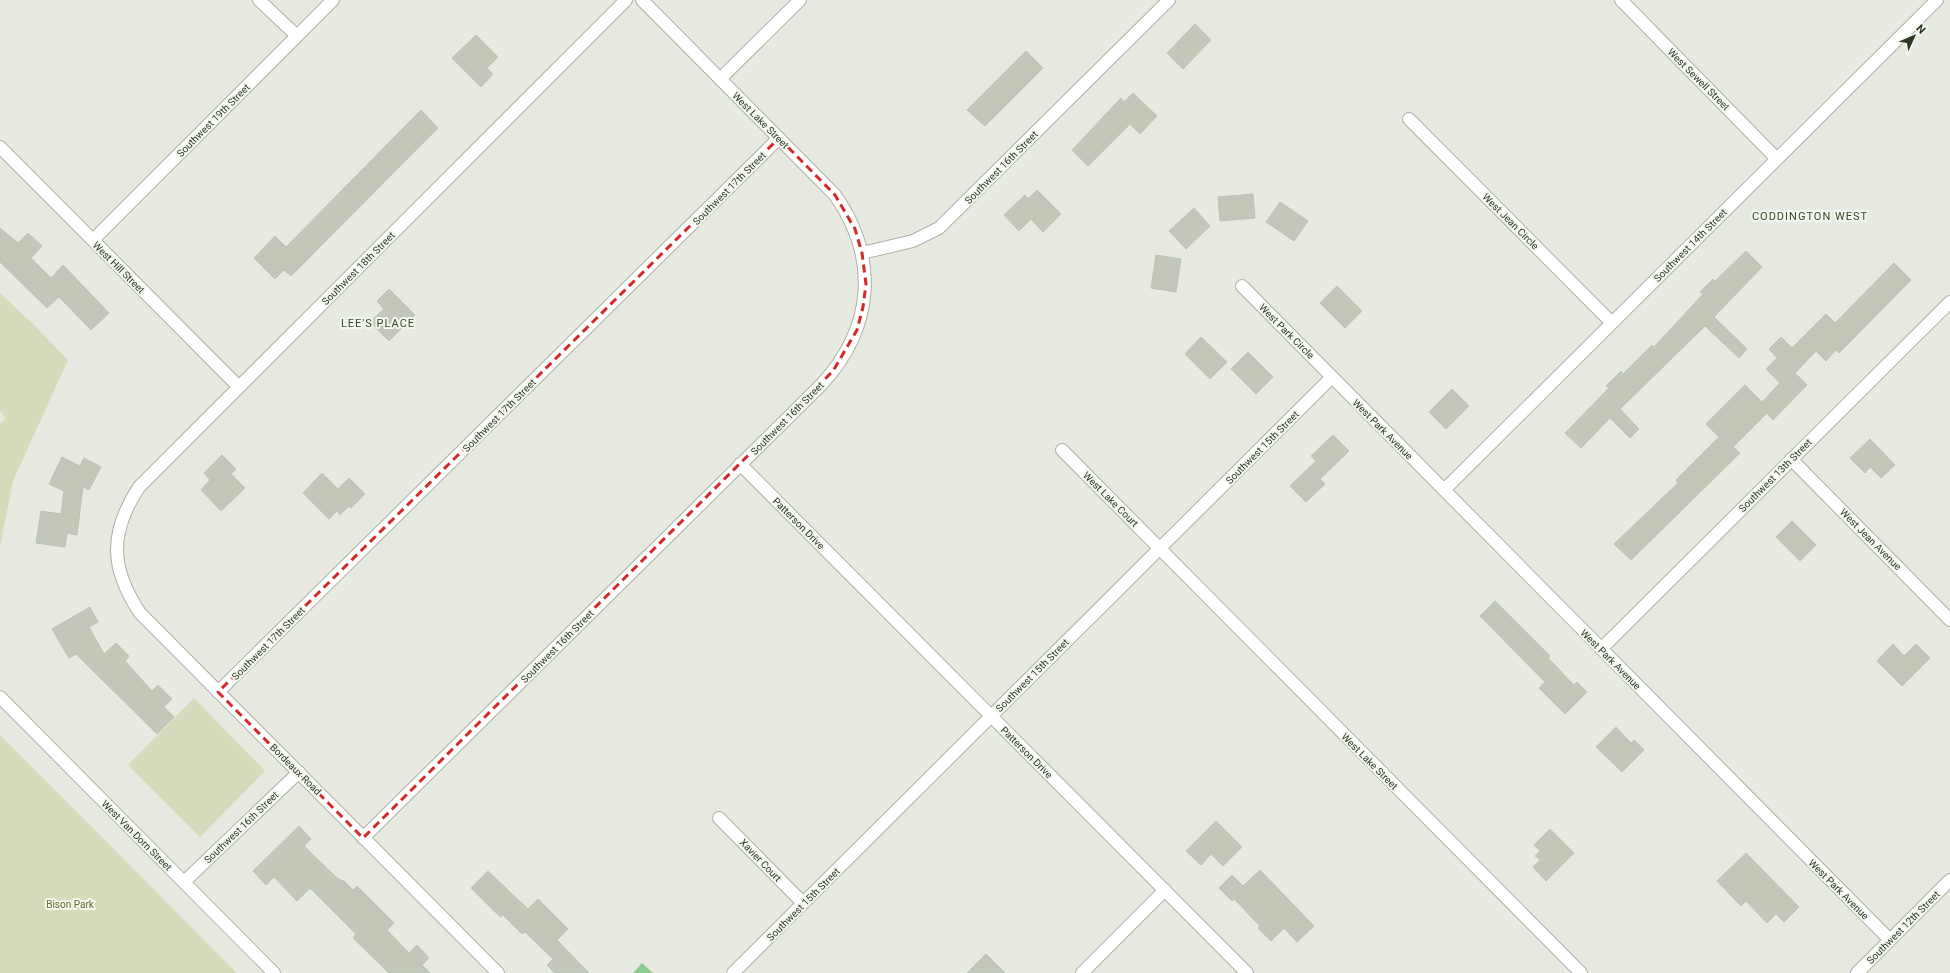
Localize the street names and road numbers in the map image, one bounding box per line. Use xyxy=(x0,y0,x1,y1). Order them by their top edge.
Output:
street label: West Sewell Street xyxy=(1666,46,1732,112)
street label: Southwest 19th Street xyxy=(175,82,252,159)
street label: West Lake Street xyxy=(730,90,791,151)
street label: Southwest 16th Street xyxy=(963,129,1040,206)
street label: Southwest 17th Street xyxy=(691,150,768,227)
street label: West Jean Circle xyxy=(1480,191,1541,252)
street label: Southwest 14th Street xyxy=(1652,207,1729,284)
street label: Southwest 18th Street xyxy=(320,230,397,307)
street label: West Hill Street xyxy=(91,239,147,295)
street label: West Park Circle xyxy=(1257,302,1316,361)
street label: Southwest 17th Street xyxy=(461,377,538,454)
street label: Southwest 16th Street xyxy=(749,380,826,457)
street label: West Park Avenue xyxy=(1350,397,1415,462)
street label: Southwest 15th Street xyxy=(1224,409,1301,486)
street label: Southwest 13th Street xyxy=(1737,437,1814,514)
street label: West Lake Court xyxy=(1081,470,1140,529)
street label: Patterson Drive xyxy=(771,495,827,551)
street label: West Jean Avenue xyxy=(1838,507,1903,572)
street label: Southwest 17th Street xyxy=(230,605,307,682)
street label: Southwest 16th Street xyxy=(519,608,596,685)
street label: West Park Avenue xyxy=(1578,627,1643,692)
street label: Southwest 15th Street xyxy=(994,637,1071,714)
street label: Patterson Drive xyxy=(999,724,1055,780)
street label: West Lake Street xyxy=(1339,731,1400,792)
street label: Bordeaux Road xyxy=(268,742,323,797)
street label: Southwest 16th Street xyxy=(202,789,281,866)
street label: West Van Dorn Street xyxy=(99,798,174,873)
street label: Xavier Court xyxy=(738,837,784,884)
street label: West Park Avenue xyxy=(1806,857,1871,922)
street label: Southwest 15th Street xyxy=(765,866,842,943)
street label: Southwest 12th Street xyxy=(1865,889,1942,966)

